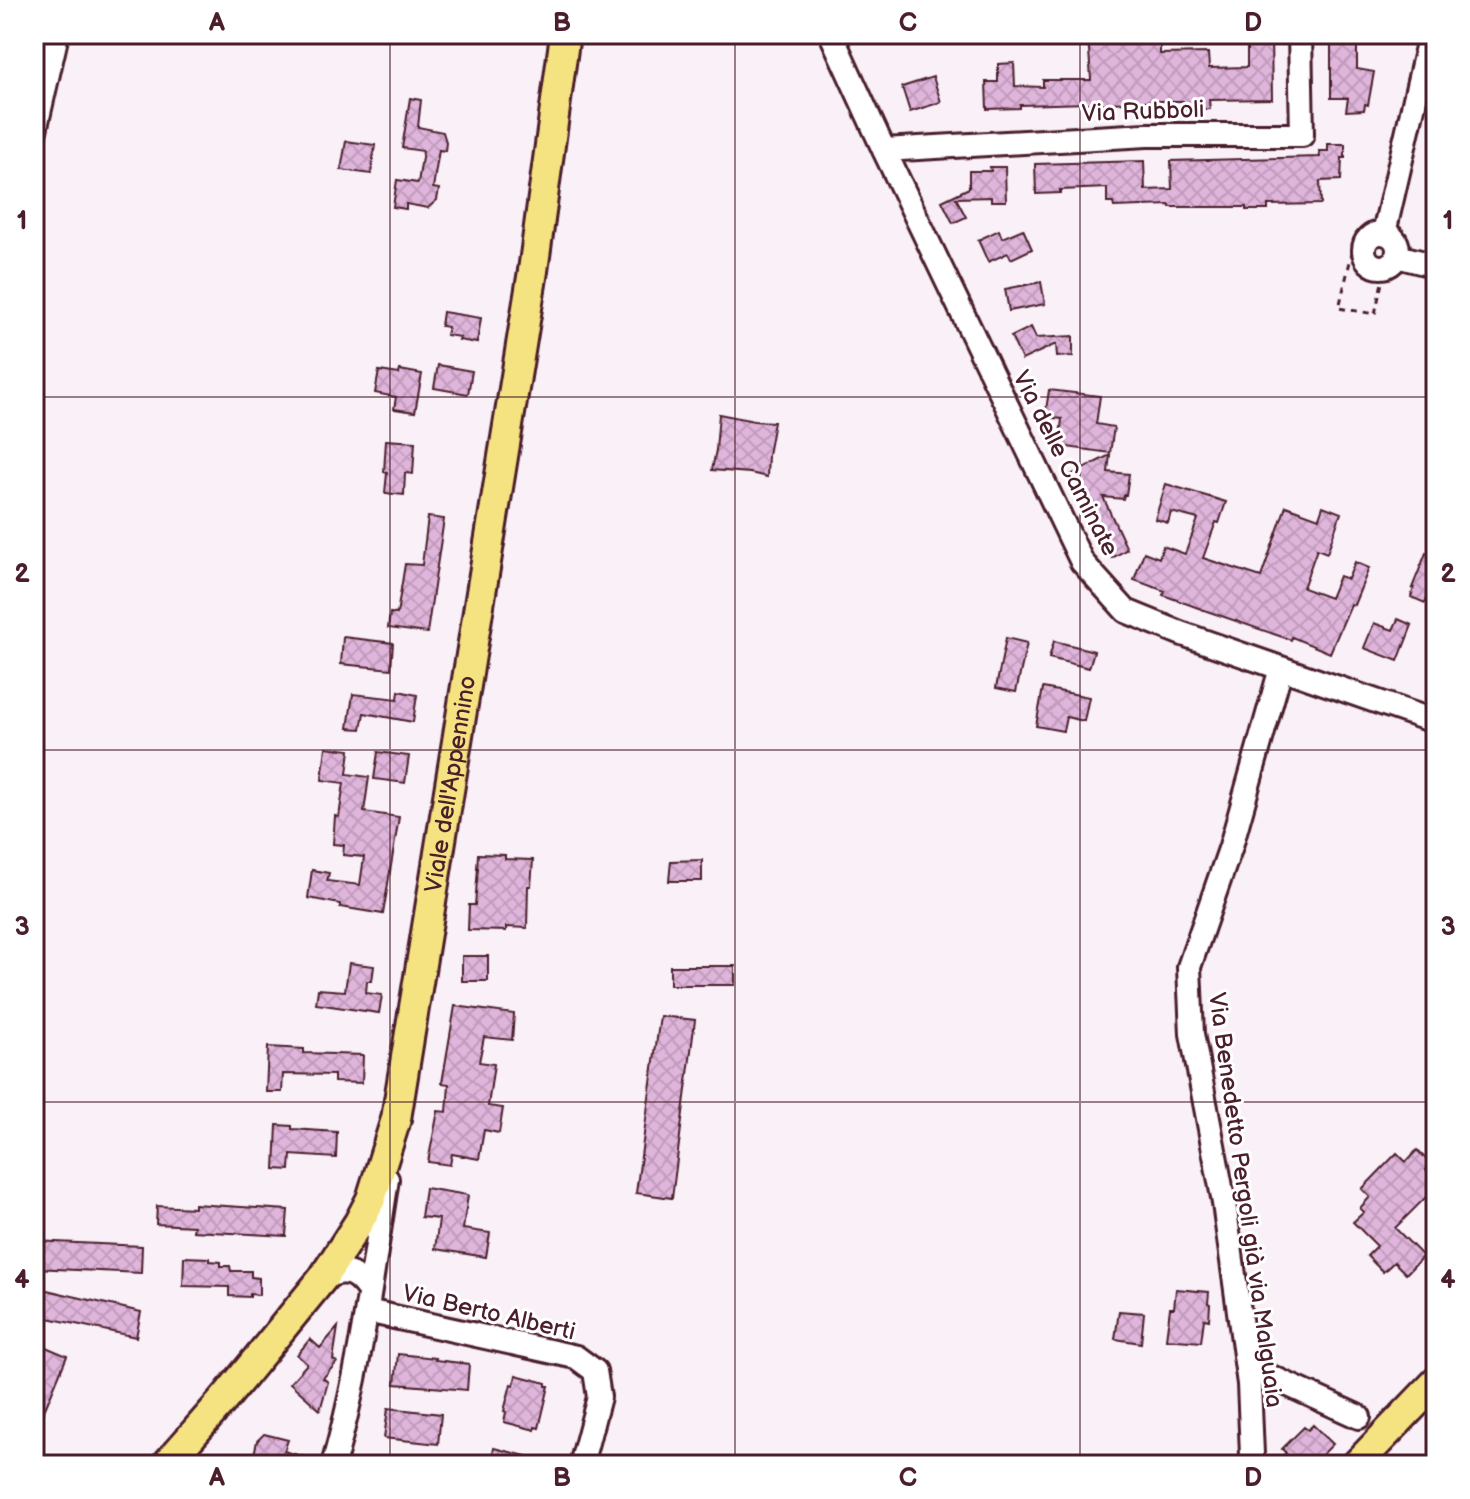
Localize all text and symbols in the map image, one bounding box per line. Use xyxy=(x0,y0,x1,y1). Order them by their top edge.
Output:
text: A xyxy=(208,8,225,39)
text: B xyxy=(553,8,571,39)
text: C xyxy=(899,8,917,39)
text: D xyxy=(1244,8,1262,39)
street label: Via Rubboli xyxy=(1081,95,1205,128)
text: 1 xyxy=(17,206,27,237)
text: 1 xyxy=(1443,206,1453,237)
street label: Via delle Caminate xyxy=(1006,366,1125,561)
text: 2 xyxy=(14,559,30,590)
text: 2 xyxy=(1440,559,1456,590)
street label: Viale dell'Appennino xyxy=(419,673,482,895)
text: 3 xyxy=(14,912,30,943)
text: 3 xyxy=(1440,912,1456,943)
street label: Via Benedetto Pergoli già via Malguaia xyxy=(1202,991,1289,1409)
text: 4 xyxy=(14,1265,30,1296)
text: 4 xyxy=(1440,1265,1456,1296)
street label: Via Berto Alberti xyxy=(400,1279,578,1346)
text: A xyxy=(208,1463,225,1494)
text: B xyxy=(553,1463,571,1494)
text: C xyxy=(899,1463,917,1494)
text: D xyxy=(1244,1463,1262,1494)

